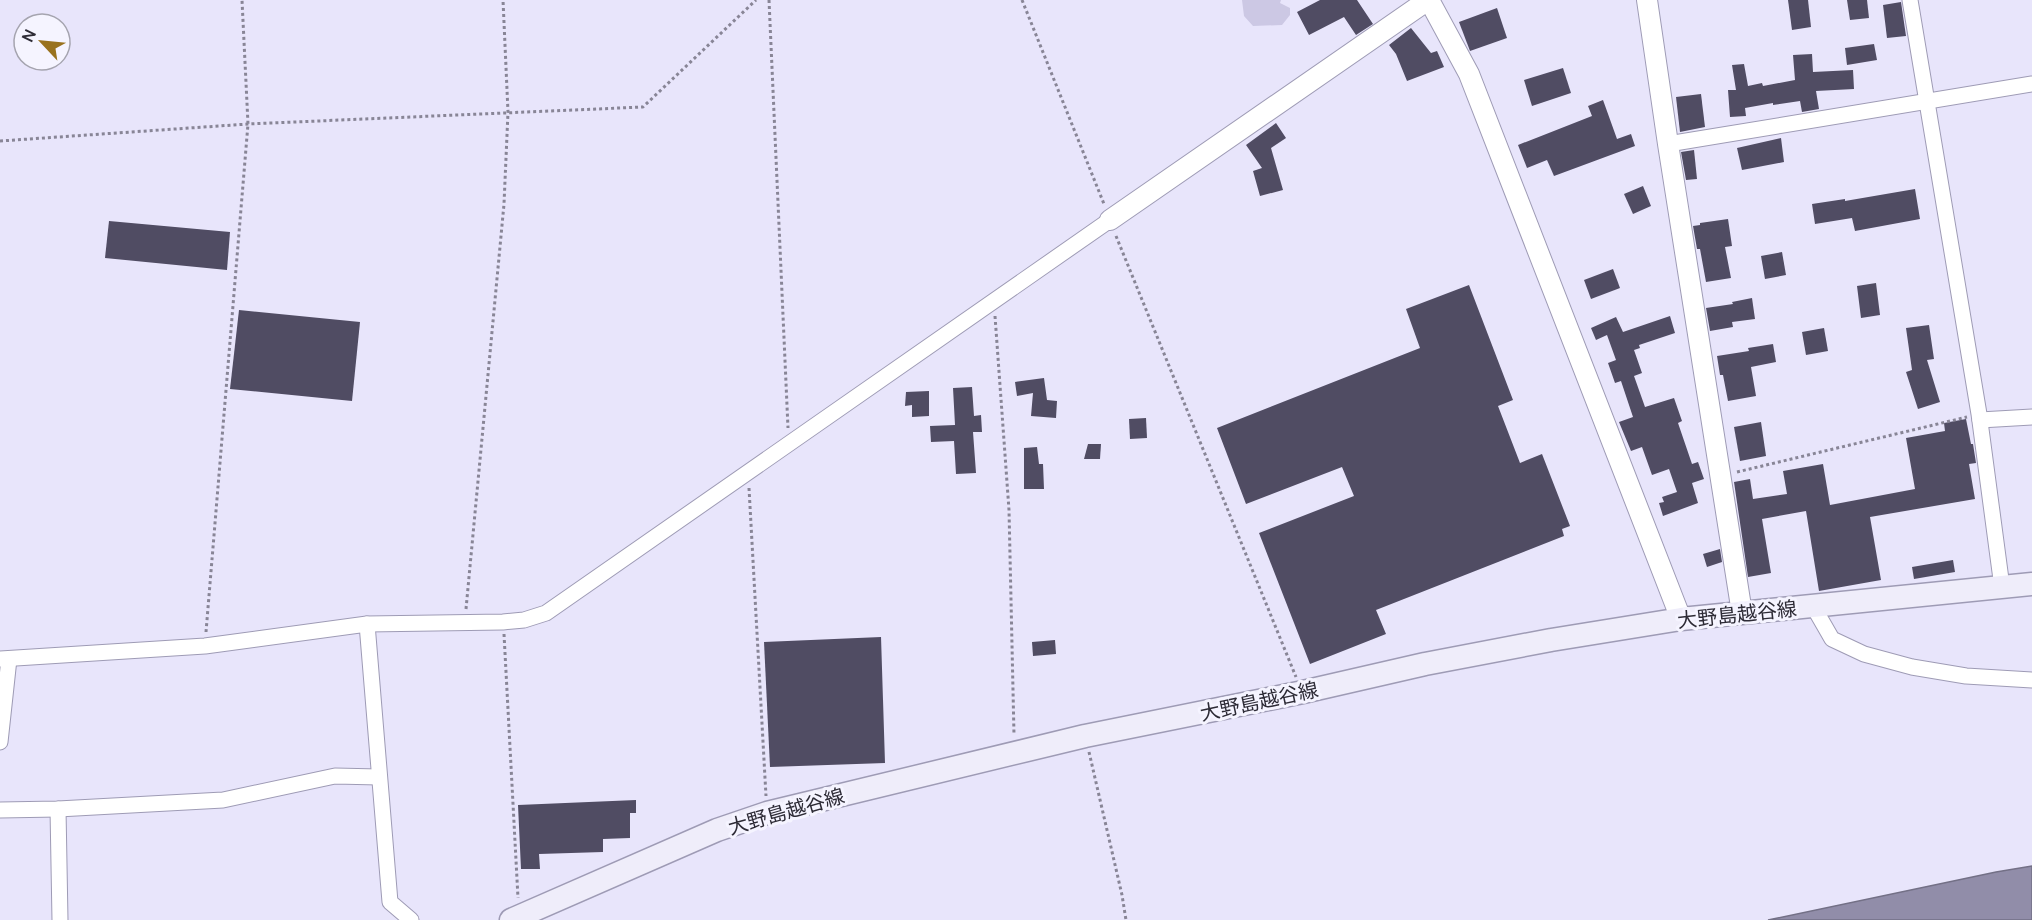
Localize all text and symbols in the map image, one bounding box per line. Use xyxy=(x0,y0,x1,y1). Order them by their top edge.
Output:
north arrow xyxy=(12,12,72,72)
text: N xyxy=(16,25,41,45)
street label: 大野島越谷線 xyxy=(1676,594,1798,634)
street label: 大野島越谷線 xyxy=(1198,675,1320,727)
street label: 大野島越谷線 xyxy=(725,781,847,841)

